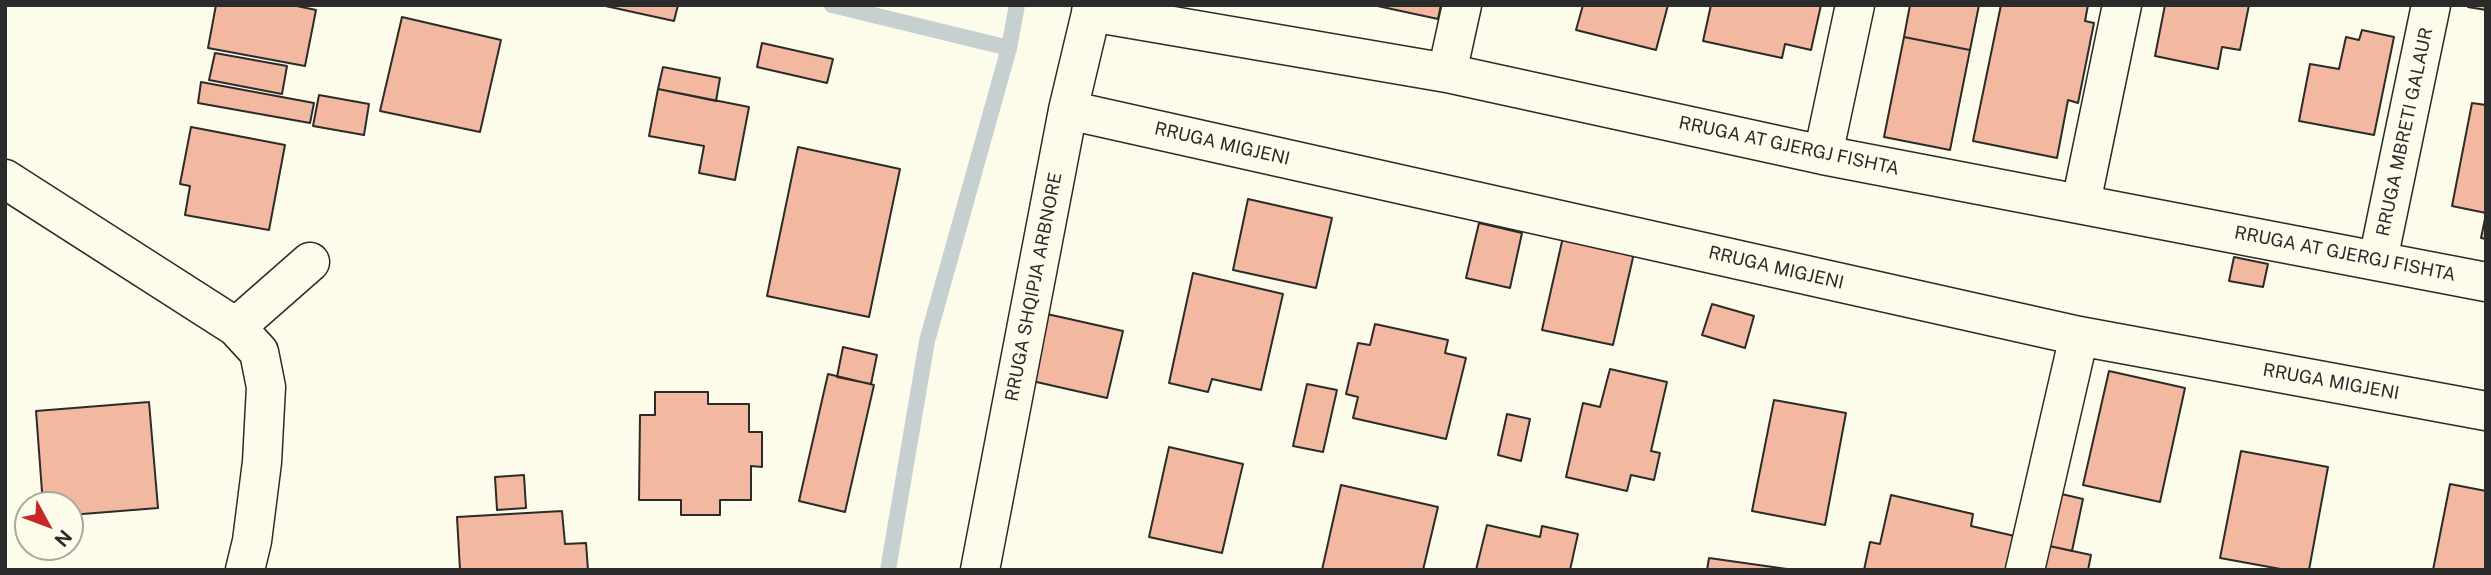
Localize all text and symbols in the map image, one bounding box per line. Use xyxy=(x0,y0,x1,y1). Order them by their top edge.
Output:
street label: RRUGA MBRETI GALAUR xyxy=(2372,26,2438,238)
street label: RRUGA AT GJERGJ FISHTA xyxy=(1677,112,1901,180)
street label: RRUGA MIGJENI xyxy=(1152,118,1292,170)
street label: RRUGA SHQIPJA ARBNORE xyxy=(1001,171,1067,403)
street label: RRUGA AT GJERGJ FISHTA xyxy=(2233,222,2457,286)
street label: RRUGA MIGJENI xyxy=(1706,242,1846,294)
street label: RRUGA MIGJENI xyxy=(2261,359,2401,405)
north arrow xyxy=(14,491,84,561)
text: N xyxy=(50,526,77,551)

